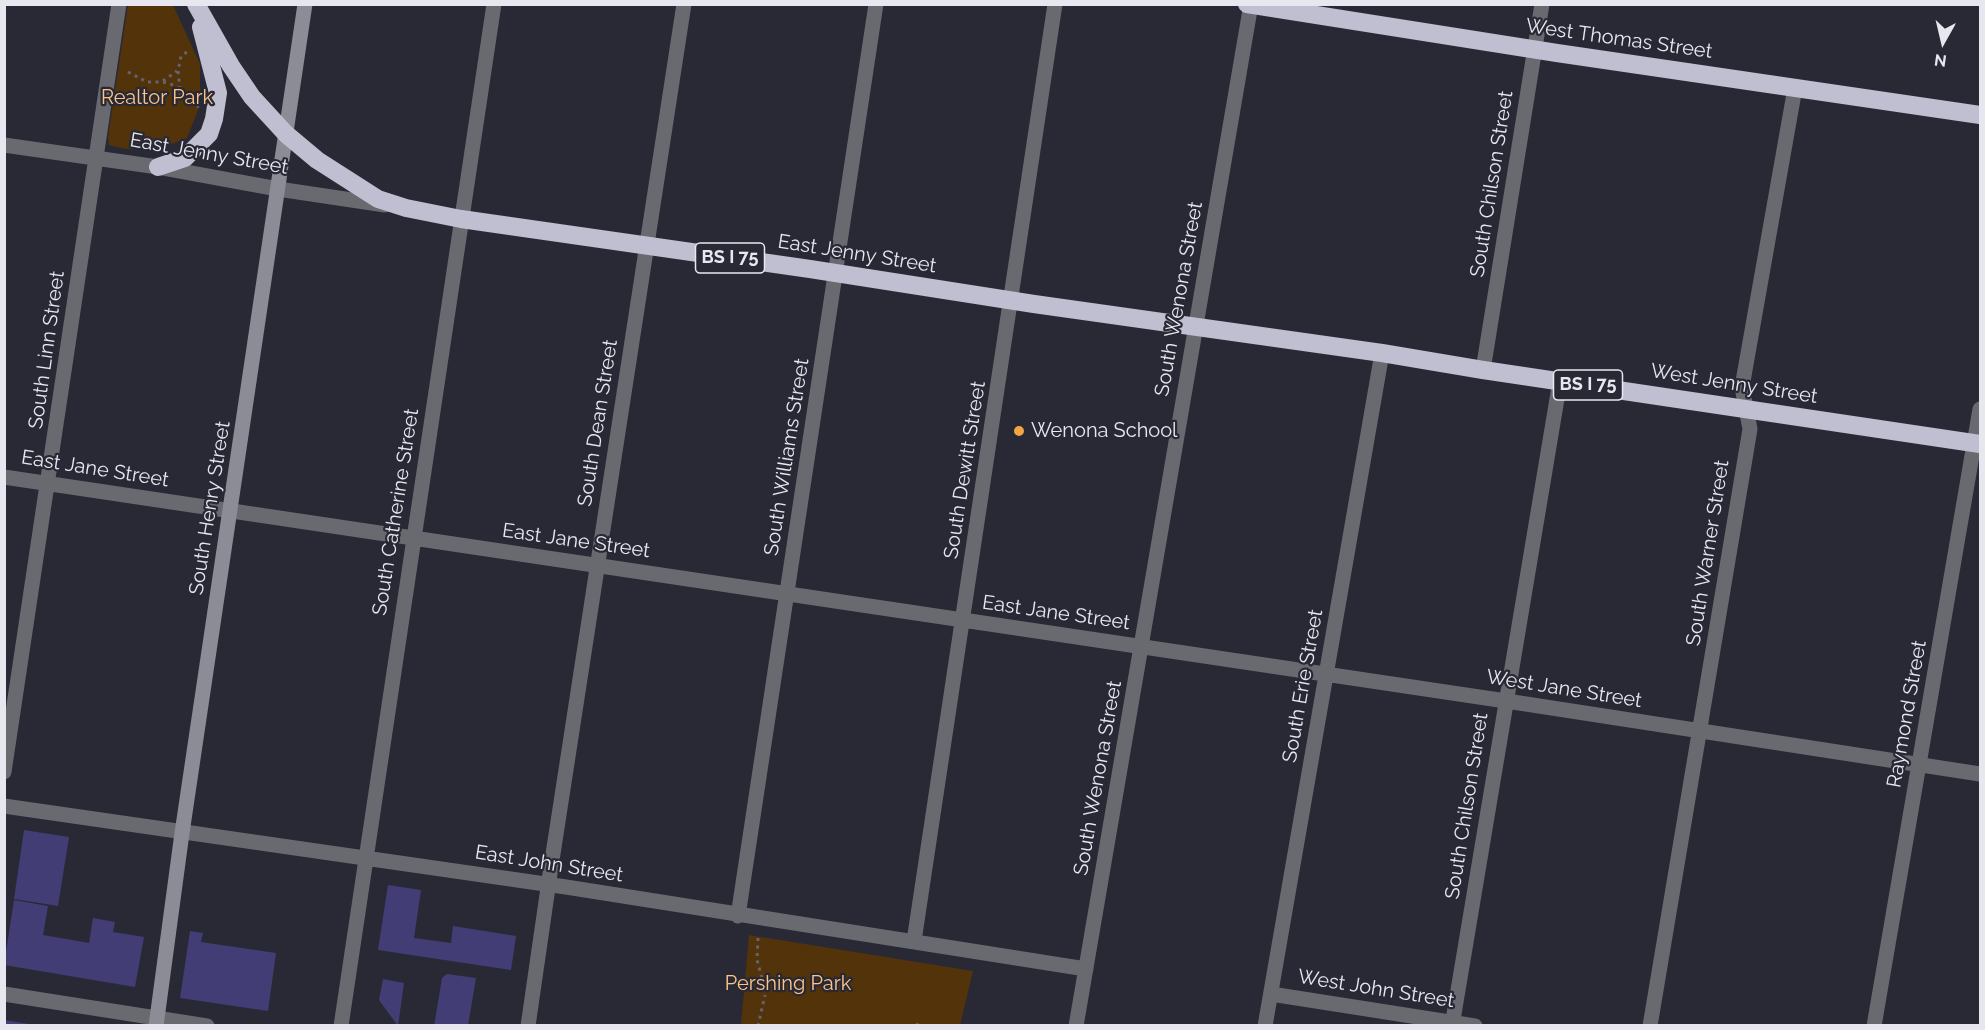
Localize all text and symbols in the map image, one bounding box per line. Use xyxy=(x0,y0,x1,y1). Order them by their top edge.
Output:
north arrow xyxy=(1913,12,1973,72)
street label: West Thomas Street xyxy=(1524,14,1714,64)
text: N xyxy=(1933,50,1948,71)
park label: Realtor Park xyxy=(101,86,213,110)
street label: South Chilson Street xyxy=(1465,89,1519,279)
street label: East Jenny Street xyxy=(128,128,290,180)
street label: South Wenona Street xyxy=(1150,200,1208,398)
street label: East Jenny Street xyxy=(776,230,938,278)
road number: BS I 75 xyxy=(696,243,764,273)
street label: South Linn Street xyxy=(24,269,70,431)
street label: South Dean Street xyxy=(573,338,623,508)
street label: South Williams Street xyxy=(760,357,814,557)
street label: West Jenny Street xyxy=(1649,359,1819,409)
road number: BS I 75 xyxy=(1554,370,1622,400)
street label: South Dewitt Street xyxy=(939,379,991,561)
street label: South Catherine Street xyxy=(368,407,424,617)
street label: South Henry Street xyxy=(184,419,236,597)
place label: Wenona School xyxy=(1031,419,1178,443)
marker: Wenona School xyxy=(1012,424,1026,438)
street label: East Jane Street xyxy=(20,446,170,492)
street label: South Warner Street xyxy=(1681,458,1735,648)
street label: East Jane Street xyxy=(501,519,651,563)
street label: East Jane Street xyxy=(981,591,1131,635)
street label: South Erie Street xyxy=(1278,608,1328,764)
street label: Raymond Street xyxy=(1882,638,1932,790)
street label: West Jane Street xyxy=(1485,665,1643,713)
street label: South Wenona Street xyxy=(1069,679,1127,877)
street label: South Chilson Street xyxy=(1440,711,1494,901)
street label: East John Street xyxy=(473,840,625,888)
street label: West John Street xyxy=(1296,965,1456,1013)
park label: Pershing Park xyxy=(725,972,851,996)

